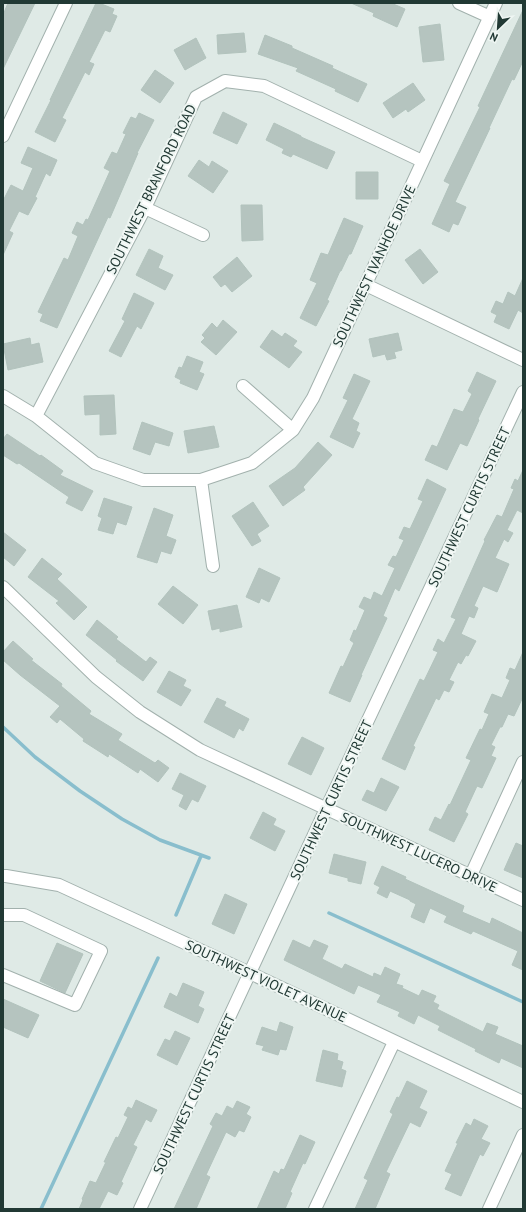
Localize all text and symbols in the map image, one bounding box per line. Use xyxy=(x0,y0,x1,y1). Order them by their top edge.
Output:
north arrow xyxy=(478,8,518,48)
text: N xyxy=(488,29,500,45)
street label: SOUTHWEST BRANFORD ROAD xyxy=(102,101,200,277)
street label: SOUTHWEST IVANHOE DRIVE xyxy=(328,182,420,350)
street label: SOUTHWEST CURTIS STREET xyxy=(424,424,514,590)
street label: SOUTHWEST CURTIS STREET xyxy=(286,717,376,883)
street label: SOUTHWEST LUCERO DRIVE xyxy=(338,808,500,896)
street label: SOUTHWEST VIOLET AVENUE xyxy=(182,936,350,1026)
street label: SOUTHWEST CURTIS STREET xyxy=(149,1011,239,1177)

